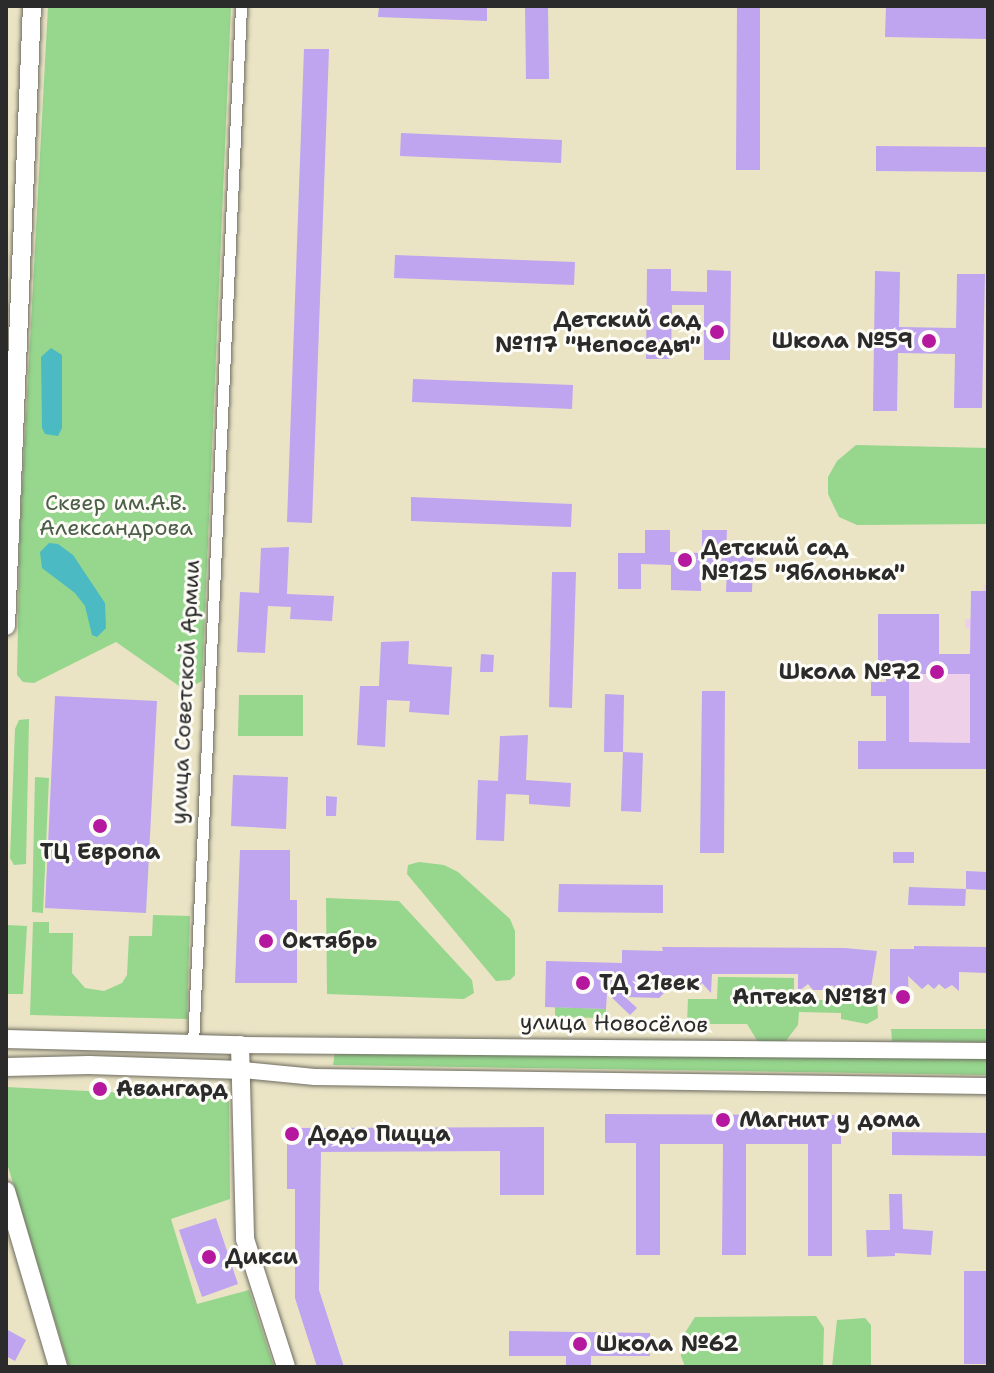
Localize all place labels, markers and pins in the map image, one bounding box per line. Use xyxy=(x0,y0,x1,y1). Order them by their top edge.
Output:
place label: Детский сад №117 "Непоседы" xyxy=(495,306,701,358)
marker: Детский сад №117 "Непоседы" xyxy=(708,323,726,341)
place label: Школа №59 xyxy=(772,328,913,354)
marker: Школа №59 xyxy=(920,332,938,350)
place label: Детский сад №125 "Яблонька" xyxy=(701,534,905,586)
marker: Детский сад №125 "Яблонька" xyxy=(676,551,694,569)
place label: Школа №72 xyxy=(779,659,921,685)
marker: Школа №72 xyxy=(928,663,946,681)
marker: ТЦ Европа xyxy=(91,817,109,835)
place label: ТЦ Европа xyxy=(40,839,160,865)
place label: Октябрь xyxy=(282,928,377,954)
marker: Октябрь xyxy=(257,932,275,950)
place label: ТД 21век xyxy=(599,970,700,996)
marker: ТД 21век xyxy=(574,974,592,992)
place label: Аптека №181 xyxy=(732,984,887,1010)
marker: Аптека №181 xyxy=(894,988,912,1006)
place label: Авангард xyxy=(116,1076,228,1102)
marker: Авангард xyxy=(91,1080,109,1098)
place label: Магнит у дома xyxy=(739,1107,920,1133)
marker: Магнит у дома xyxy=(714,1111,732,1129)
place label: Додо Пицца xyxy=(308,1121,451,1147)
marker: Додо Пицца xyxy=(283,1125,301,1143)
place label: Дикси xyxy=(225,1244,298,1270)
marker: Дикси xyxy=(200,1248,218,1266)
place label: Школа №62 xyxy=(596,1331,739,1357)
marker: Школа №62 xyxy=(571,1335,589,1353)

